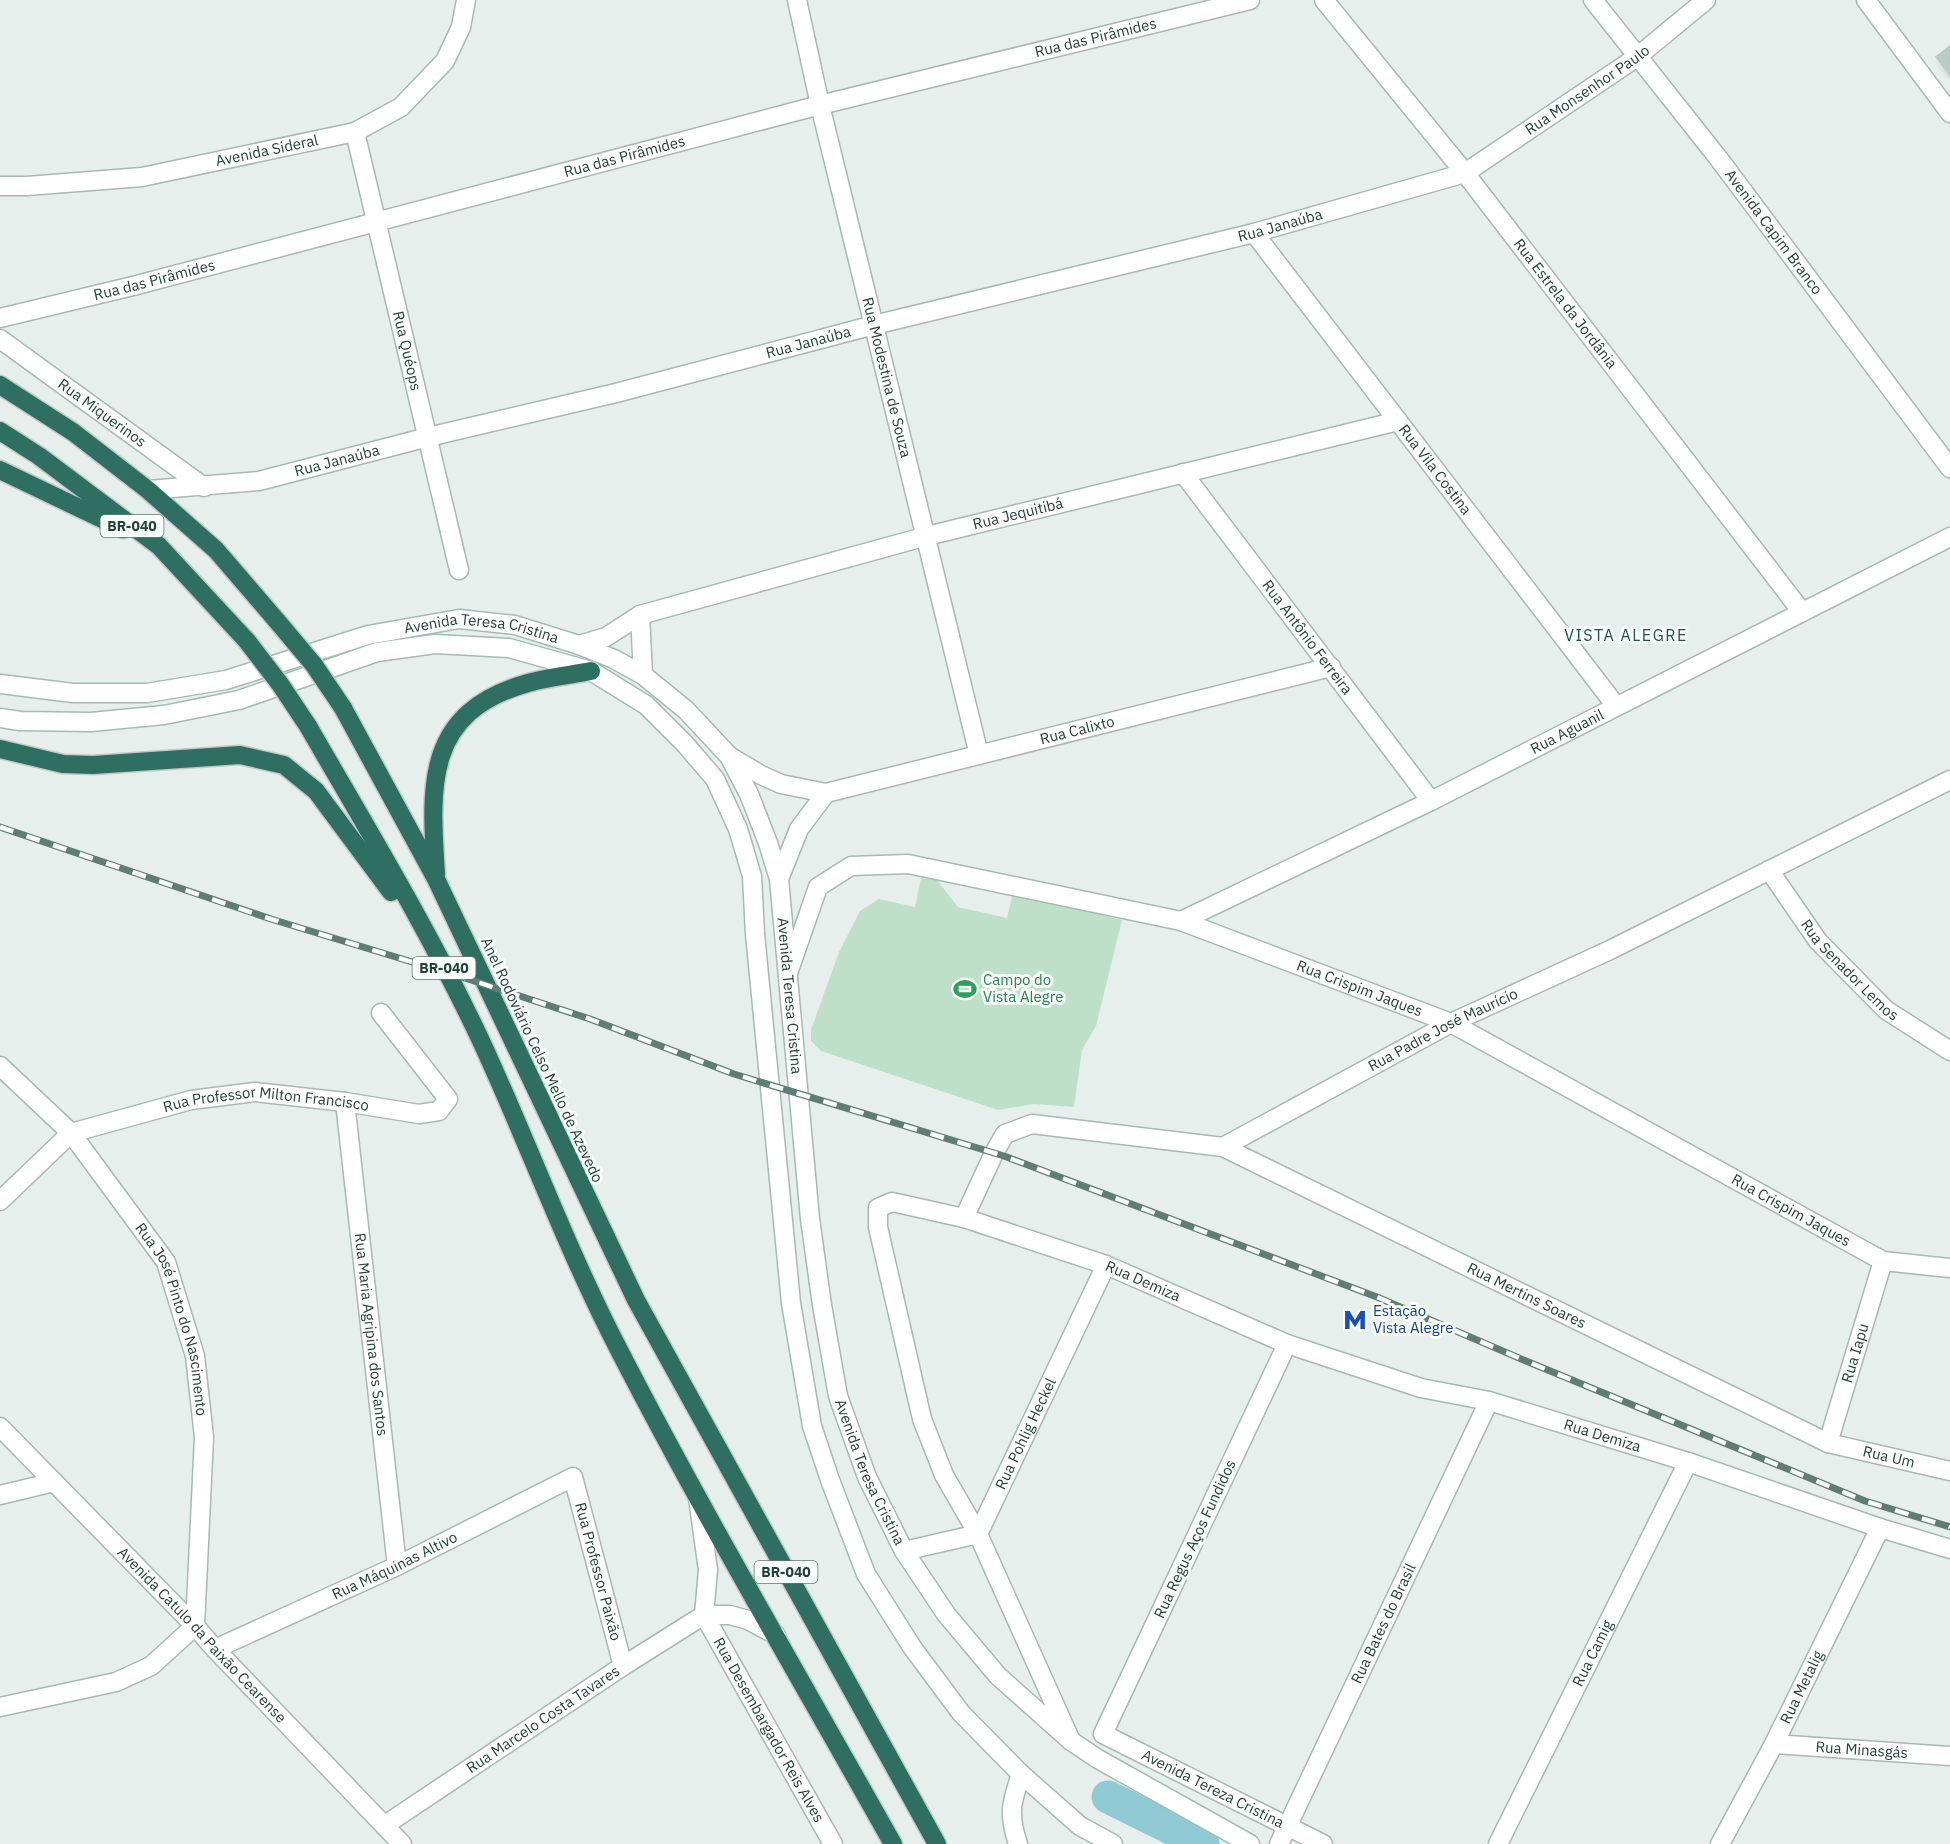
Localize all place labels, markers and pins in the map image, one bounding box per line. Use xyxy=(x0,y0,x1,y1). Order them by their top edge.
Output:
place label: Campo do Vista Alegre xyxy=(983,970,1063,1006)
sports icon: Campo do Vista Alegre xyxy=(952,976,978,1002)
place label: Estação Vista Alegre xyxy=(1373,1301,1453,1337)
metro station icon: Estação Vista Alegre xyxy=(1342,1307,1368,1333)

